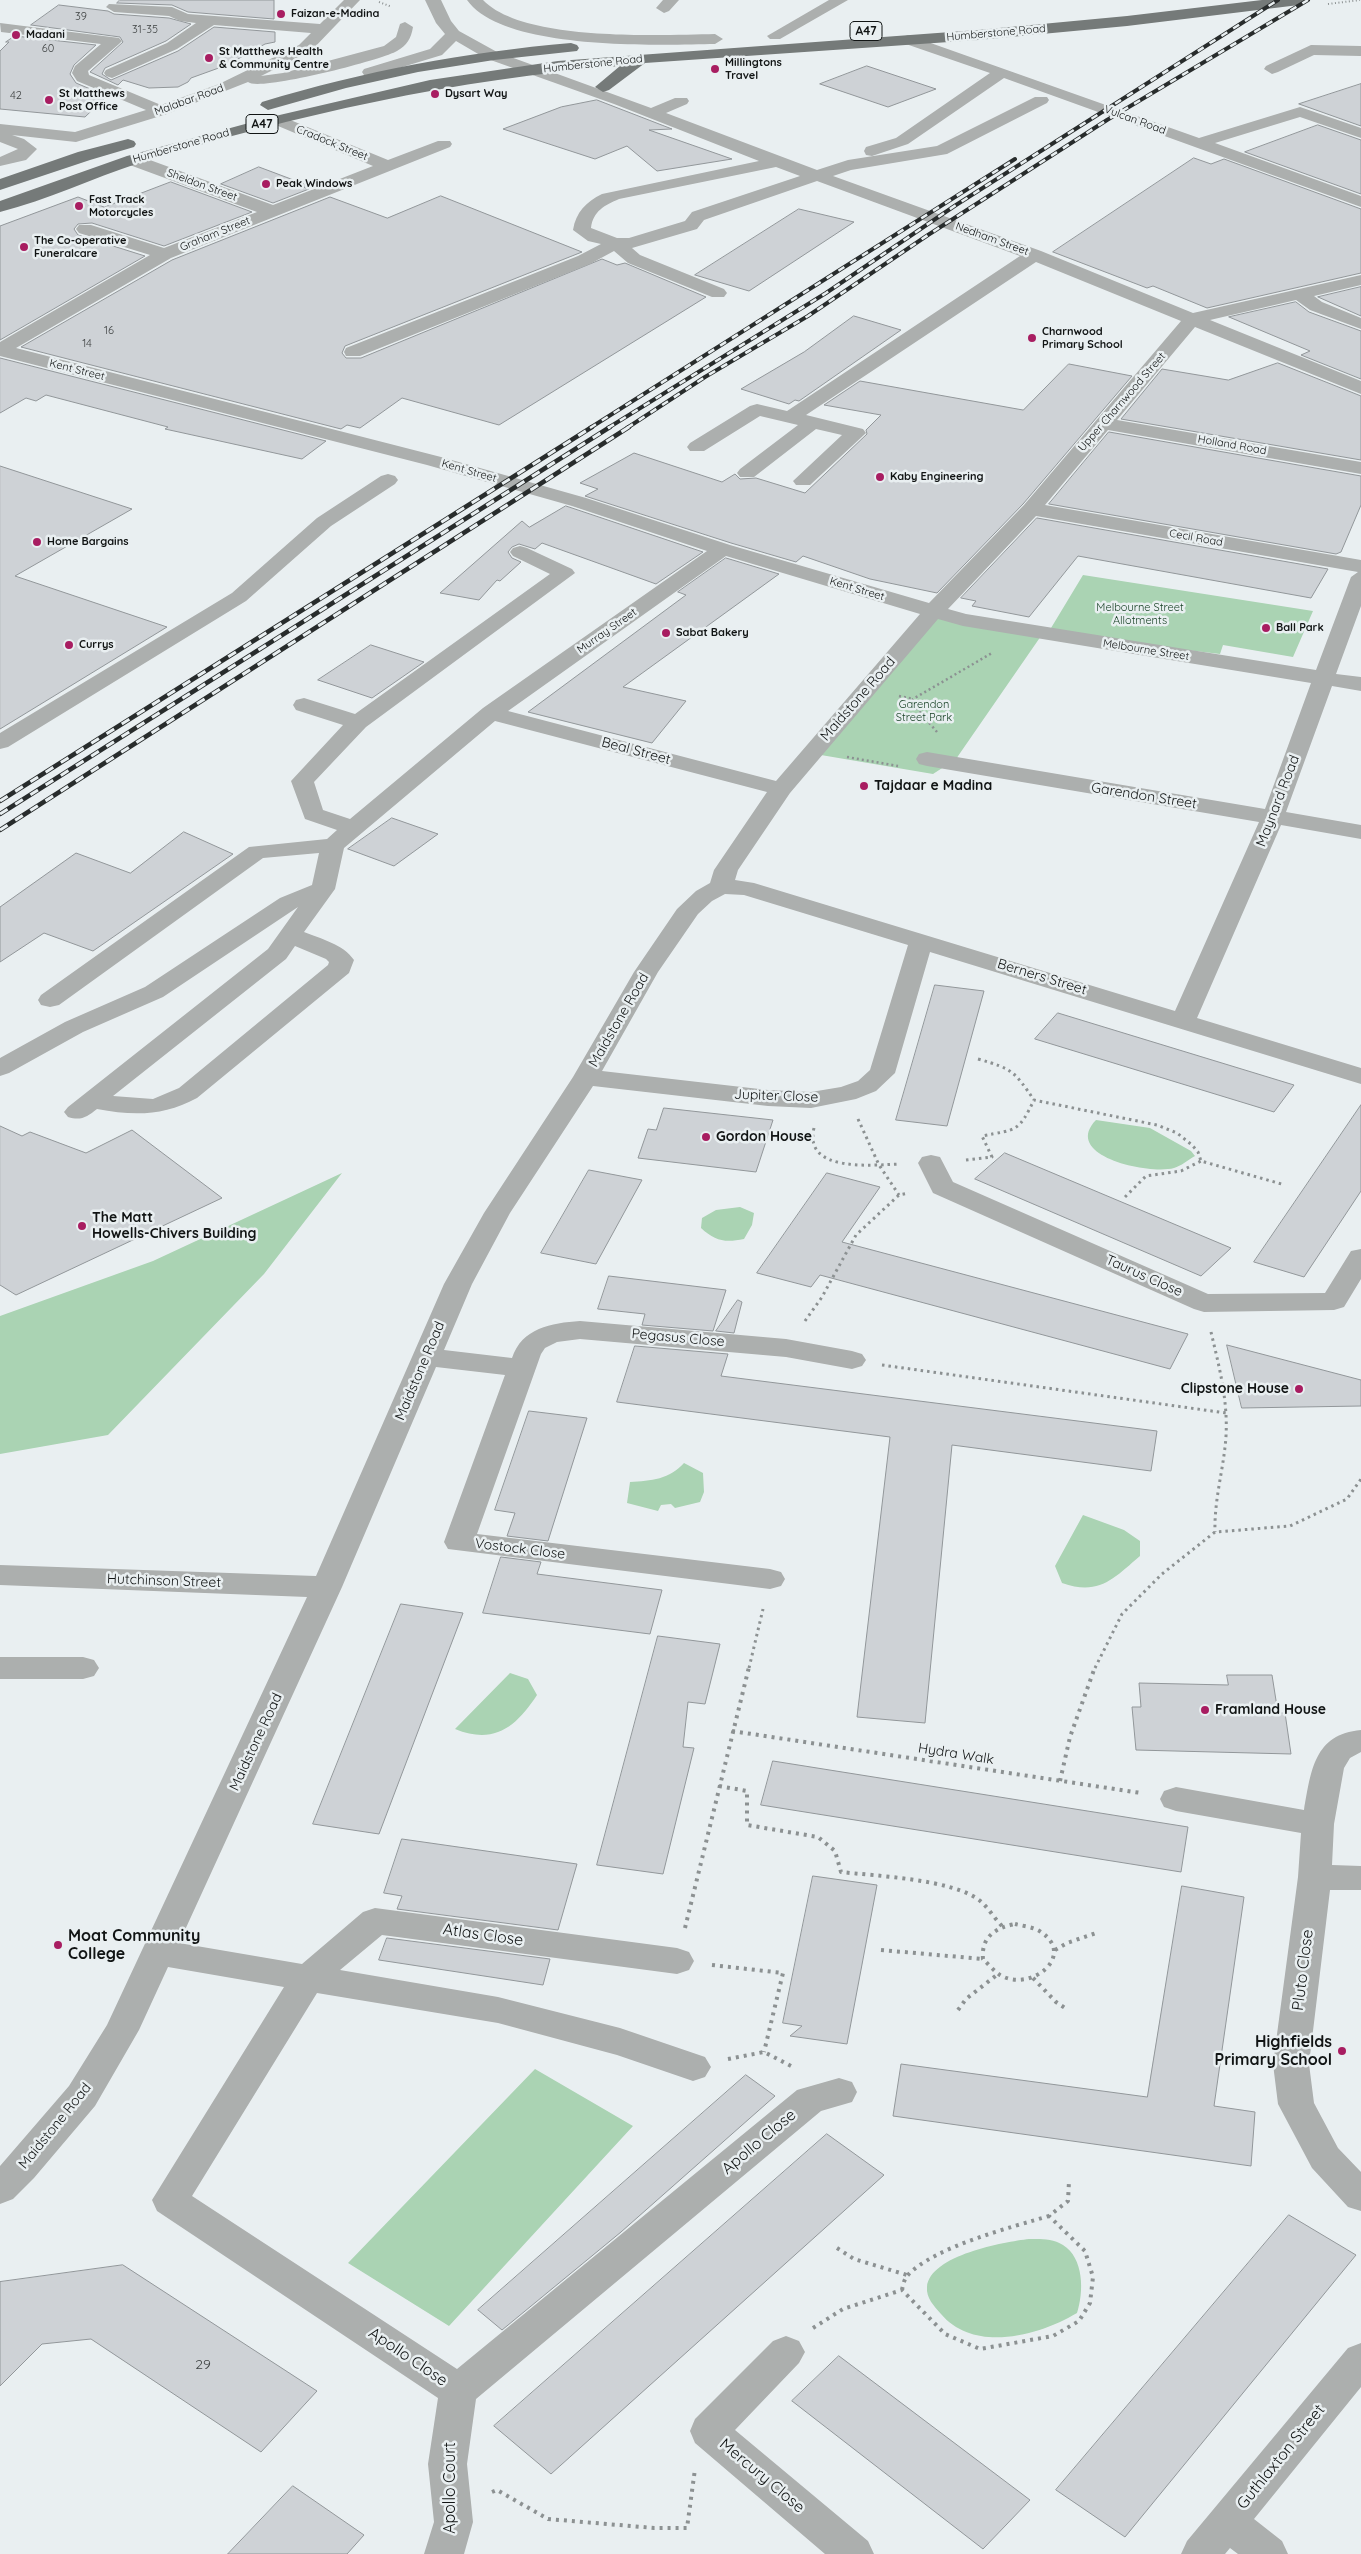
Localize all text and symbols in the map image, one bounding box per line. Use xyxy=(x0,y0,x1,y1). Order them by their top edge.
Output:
place label: Faizan-e-Madina xyxy=(291,7,379,21)
marker: Faizan-e-Madina xyxy=(275,8,287,20)
house number: 39 xyxy=(75,10,87,24)
road number: A47 xyxy=(850,22,882,40)
street label: Humberstone Road xyxy=(946,22,1046,44)
house number: 31-35 xyxy=(132,23,158,37)
place label: Madani xyxy=(26,28,65,42)
marker: Madani xyxy=(10,29,22,41)
house number: 60 xyxy=(42,42,54,56)
place label: St Matthews Health & Community Centre xyxy=(219,45,329,71)
marker: St Matthews Health & Community Centre xyxy=(203,52,215,64)
street label: Humberstone Road xyxy=(543,52,643,76)
place label: Millingtons Travel xyxy=(725,56,782,82)
marker: Millingtons Travel xyxy=(709,63,721,75)
street label: Malabar Road xyxy=(153,81,225,119)
place label: St Matthews Post Office xyxy=(59,87,125,113)
place label: Dysart Way xyxy=(445,87,508,101)
marker: Dysart Way xyxy=(429,88,441,100)
house number: 42 xyxy=(10,89,22,103)
marker: St Matthews Post Office xyxy=(43,94,55,106)
street label: Vulcan Road xyxy=(1102,103,1168,137)
road number: A47 xyxy=(246,115,278,134)
street label: Cradock Street xyxy=(294,123,370,163)
street label: Humberstone Road xyxy=(131,126,231,166)
street label: Sheldon Street xyxy=(165,166,239,204)
place label: Peak Windows xyxy=(276,177,352,191)
marker: Peak Windows xyxy=(260,178,272,190)
place label: Fast Track Motorcycles xyxy=(89,193,153,219)
marker: Fast Track Motorcycles xyxy=(73,200,85,212)
street label: Graham Street xyxy=(178,214,252,254)
street label: Nedham Street xyxy=(954,220,1030,258)
place label: The Co-operative Funeralcare xyxy=(34,234,127,260)
marker: The Co-operative Funeralcare xyxy=(18,241,30,253)
house number: 16 xyxy=(104,324,114,338)
place label: Charnwood Primary School xyxy=(1042,325,1123,351)
marker: Charnwood Primary School xyxy=(1026,332,1038,344)
house number: 14 xyxy=(82,337,92,351)
street label: Upper Charnwood Street xyxy=(1075,350,1169,454)
street label: Kent Street xyxy=(48,357,106,383)
street label: Holland Road xyxy=(1197,432,1267,458)
street label: Kent Street xyxy=(440,457,498,485)
place label: Kaby Engineering xyxy=(890,470,983,484)
marker: Kaby Engineering xyxy=(874,471,886,483)
street label: Cecil Road xyxy=(1168,527,1224,549)
place label: Home Bargains xyxy=(47,535,129,549)
marker: Home Bargains xyxy=(31,536,43,548)
street label: Kent Street xyxy=(828,574,886,604)
park label: Melbourne Street Allotments xyxy=(1096,601,1184,627)
street label: Murray Street xyxy=(575,606,639,656)
place label: Ball Park xyxy=(1276,621,1324,635)
marker: Ball Park xyxy=(1260,622,1272,634)
place label: Sabat Bakery xyxy=(676,626,749,640)
marker: Sabat Bakery xyxy=(660,627,672,639)
street label: Melbourne Street xyxy=(1102,637,1190,663)
place label: Currys xyxy=(79,638,114,652)
marker: Currys xyxy=(63,639,75,651)
street label: Maidstone Road xyxy=(817,654,899,744)
park label: Garendon Street Park xyxy=(896,698,952,724)
street label: Beal Street xyxy=(600,734,672,768)
street label: Maynard Road xyxy=(1253,753,1303,849)
place label: Tajdaar e Madina xyxy=(874,778,992,794)
street label: Garendon Street xyxy=(1090,779,1198,813)
marker: Tajdaar e Madina xyxy=(858,780,870,792)
street label: Berners Street xyxy=(995,955,1089,999)
street label: Maidstone Road xyxy=(585,970,653,1070)
street label: Jupiter Close xyxy=(734,1086,818,1106)
place label: Gordon House xyxy=(716,1129,812,1145)
marker: Gordon House xyxy=(700,1131,712,1143)
place label: The Matt Howells-Chivers Building xyxy=(92,1210,256,1242)
marker: The Matt Howells-Chivers Building xyxy=(76,1220,88,1232)
street label: Taurus Close xyxy=(1103,1252,1185,1300)
street label: Maidstone Road xyxy=(392,1319,448,1423)
street label: Pegasus Close xyxy=(631,1326,725,1350)
place label: Clipstone House xyxy=(1181,1381,1289,1397)
marker: Clipstone House xyxy=(1293,1383,1305,1395)
street label: Vostock Close xyxy=(474,1535,566,1563)
street label: Hutchinson Street xyxy=(107,1571,221,1591)
street label: Maidstone Road xyxy=(226,1691,286,1793)
place label: Framland House xyxy=(1215,1702,1326,1718)
marker: Framland House xyxy=(1199,1704,1211,1716)
street label: Hydra Walk xyxy=(917,1740,995,1768)
street label: Atlas Close xyxy=(441,1920,525,1950)
place label: Moat Community College xyxy=(68,1926,200,1964)
street label: Pluto Close xyxy=(1288,1928,1318,2012)
marker: Moat Community College xyxy=(52,1939,64,1951)
place label: Highfields Primary School xyxy=(1214,2032,1332,2070)
marker: Highfields Primary School xyxy=(1336,2045,1348,2057)
street label: Maidstone Road xyxy=(15,2080,95,2172)
street label: Apollo Close xyxy=(718,2105,800,2179)
street label: Apollo Close xyxy=(365,2324,451,2390)
house number: 29 xyxy=(195,2357,211,2373)
street label: Guthlaxton Street xyxy=(1233,2401,1329,2513)
street label: Mercury Close xyxy=(716,2435,808,2517)
street label: Apollo Court xyxy=(440,2442,460,2534)

